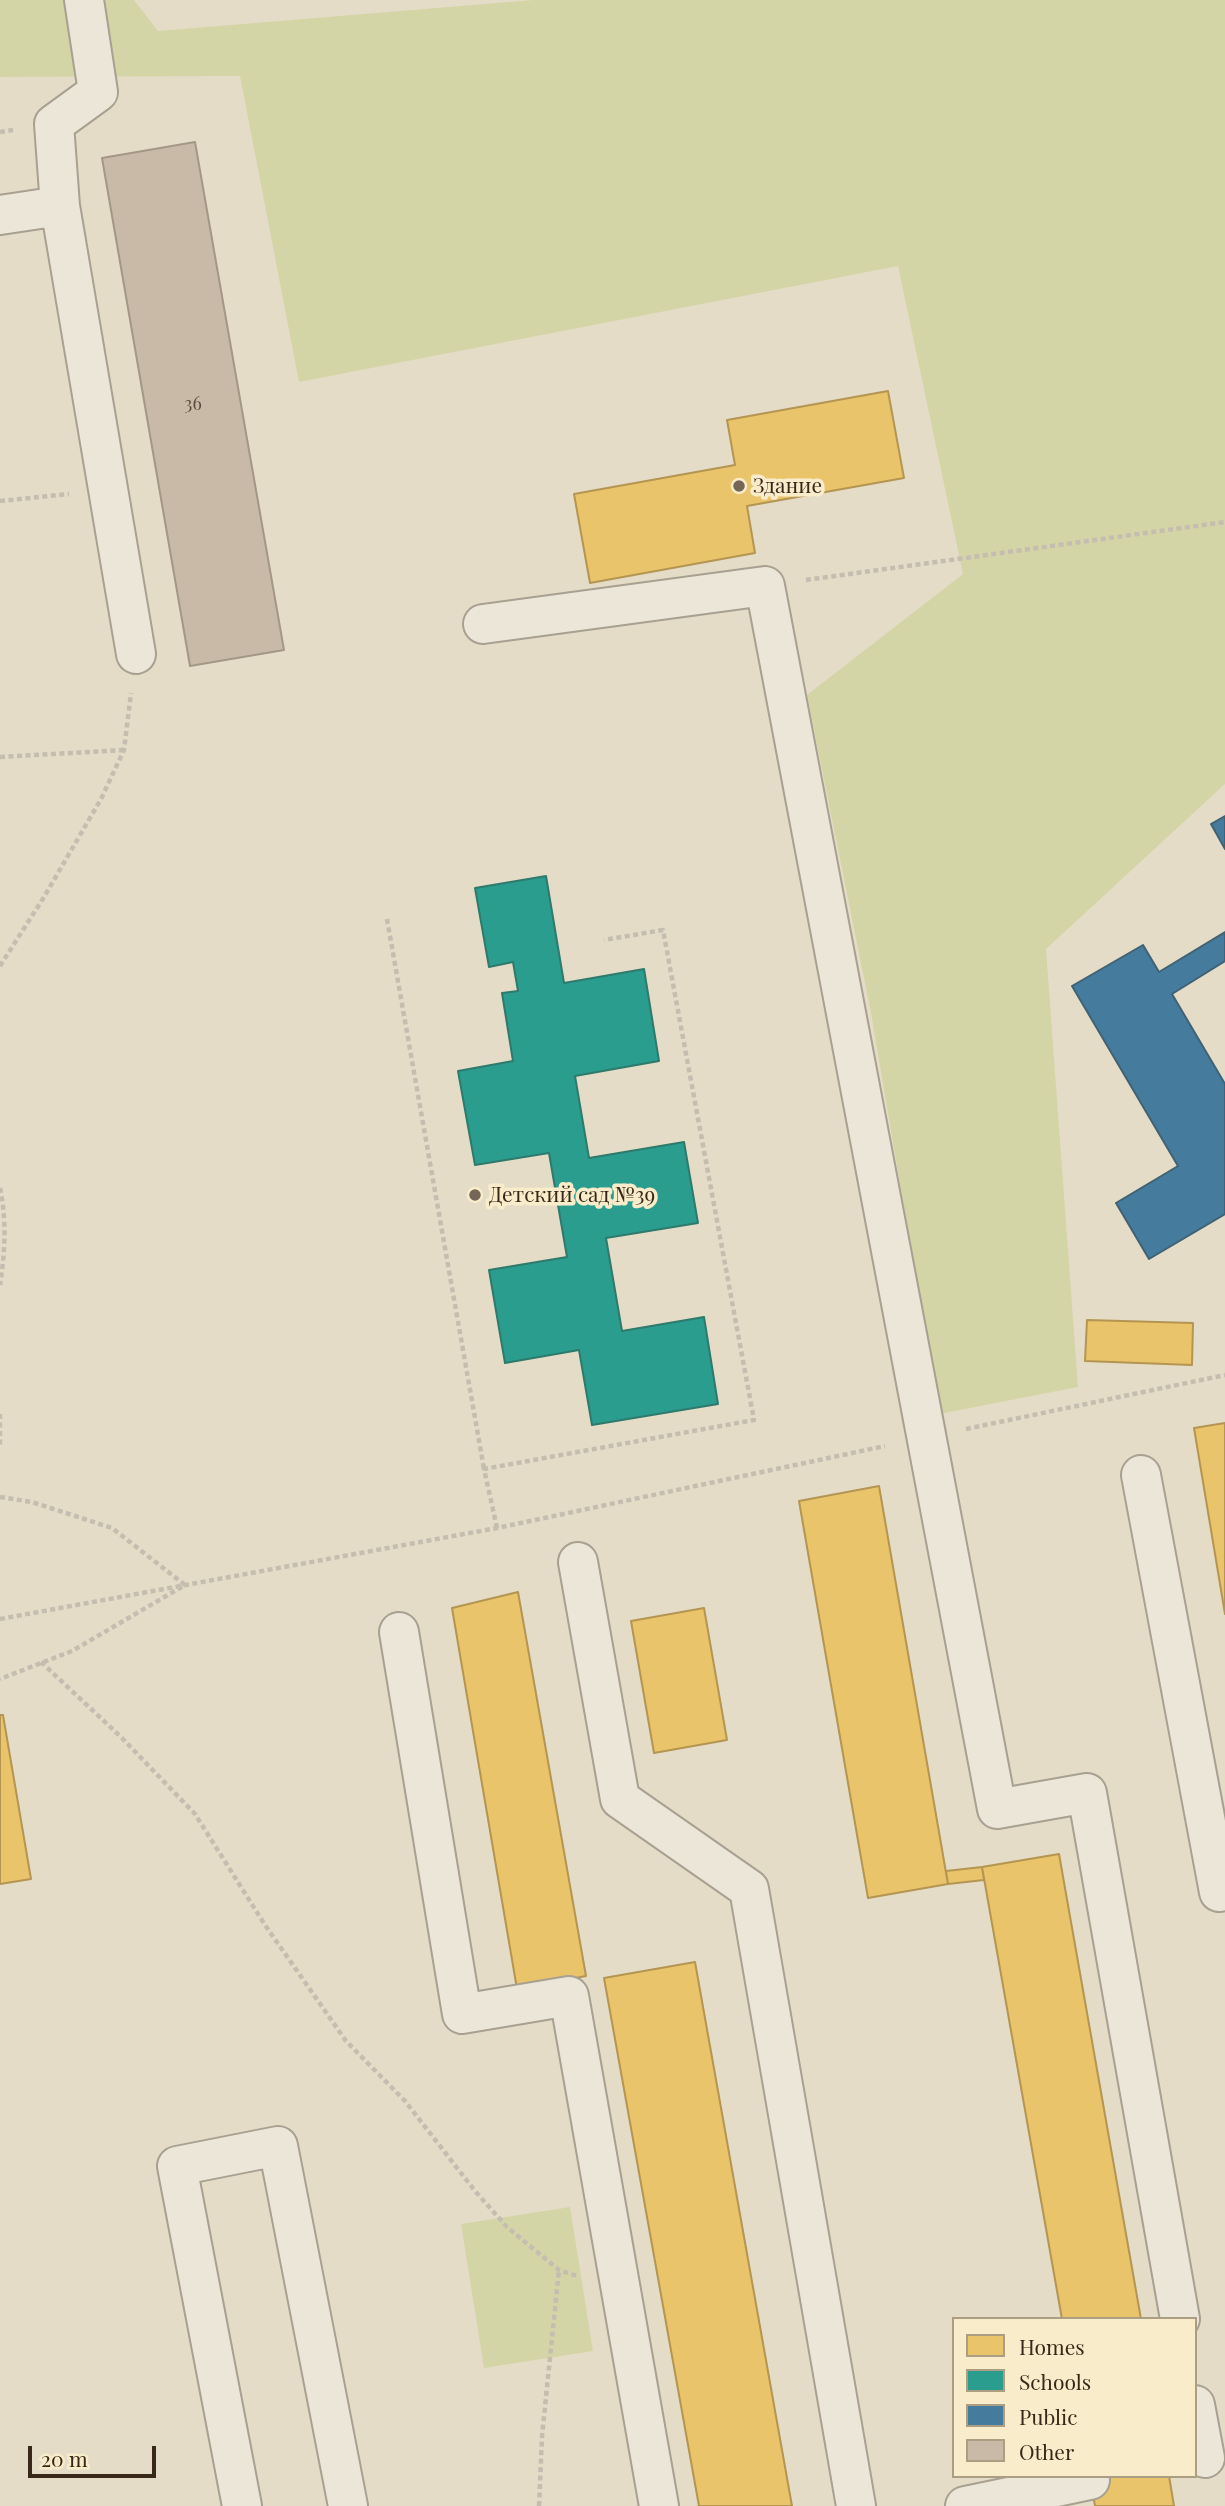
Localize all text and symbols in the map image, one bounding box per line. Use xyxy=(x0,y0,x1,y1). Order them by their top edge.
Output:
house number: 36 xyxy=(184,393,202,415)
place label: Здание xyxy=(753,473,822,499)
marker: Здание xyxy=(731,478,747,494)
place label: Детский сад №39 xyxy=(489,1182,655,1208)
marker: Детский сад №39 xyxy=(467,1187,483,1203)
legend xyxy=(952,2317,1197,2478)
text: Homes xyxy=(1019,2332,1085,2360)
text: Schools xyxy=(1019,2367,1091,2395)
text: Public xyxy=(1019,2402,1077,2430)
scale bar xyxy=(32,2432,159,2476)
text: Other xyxy=(1019,2437,1074,2465)
text: 20 m xyxy=(41,2444,88,2472)

